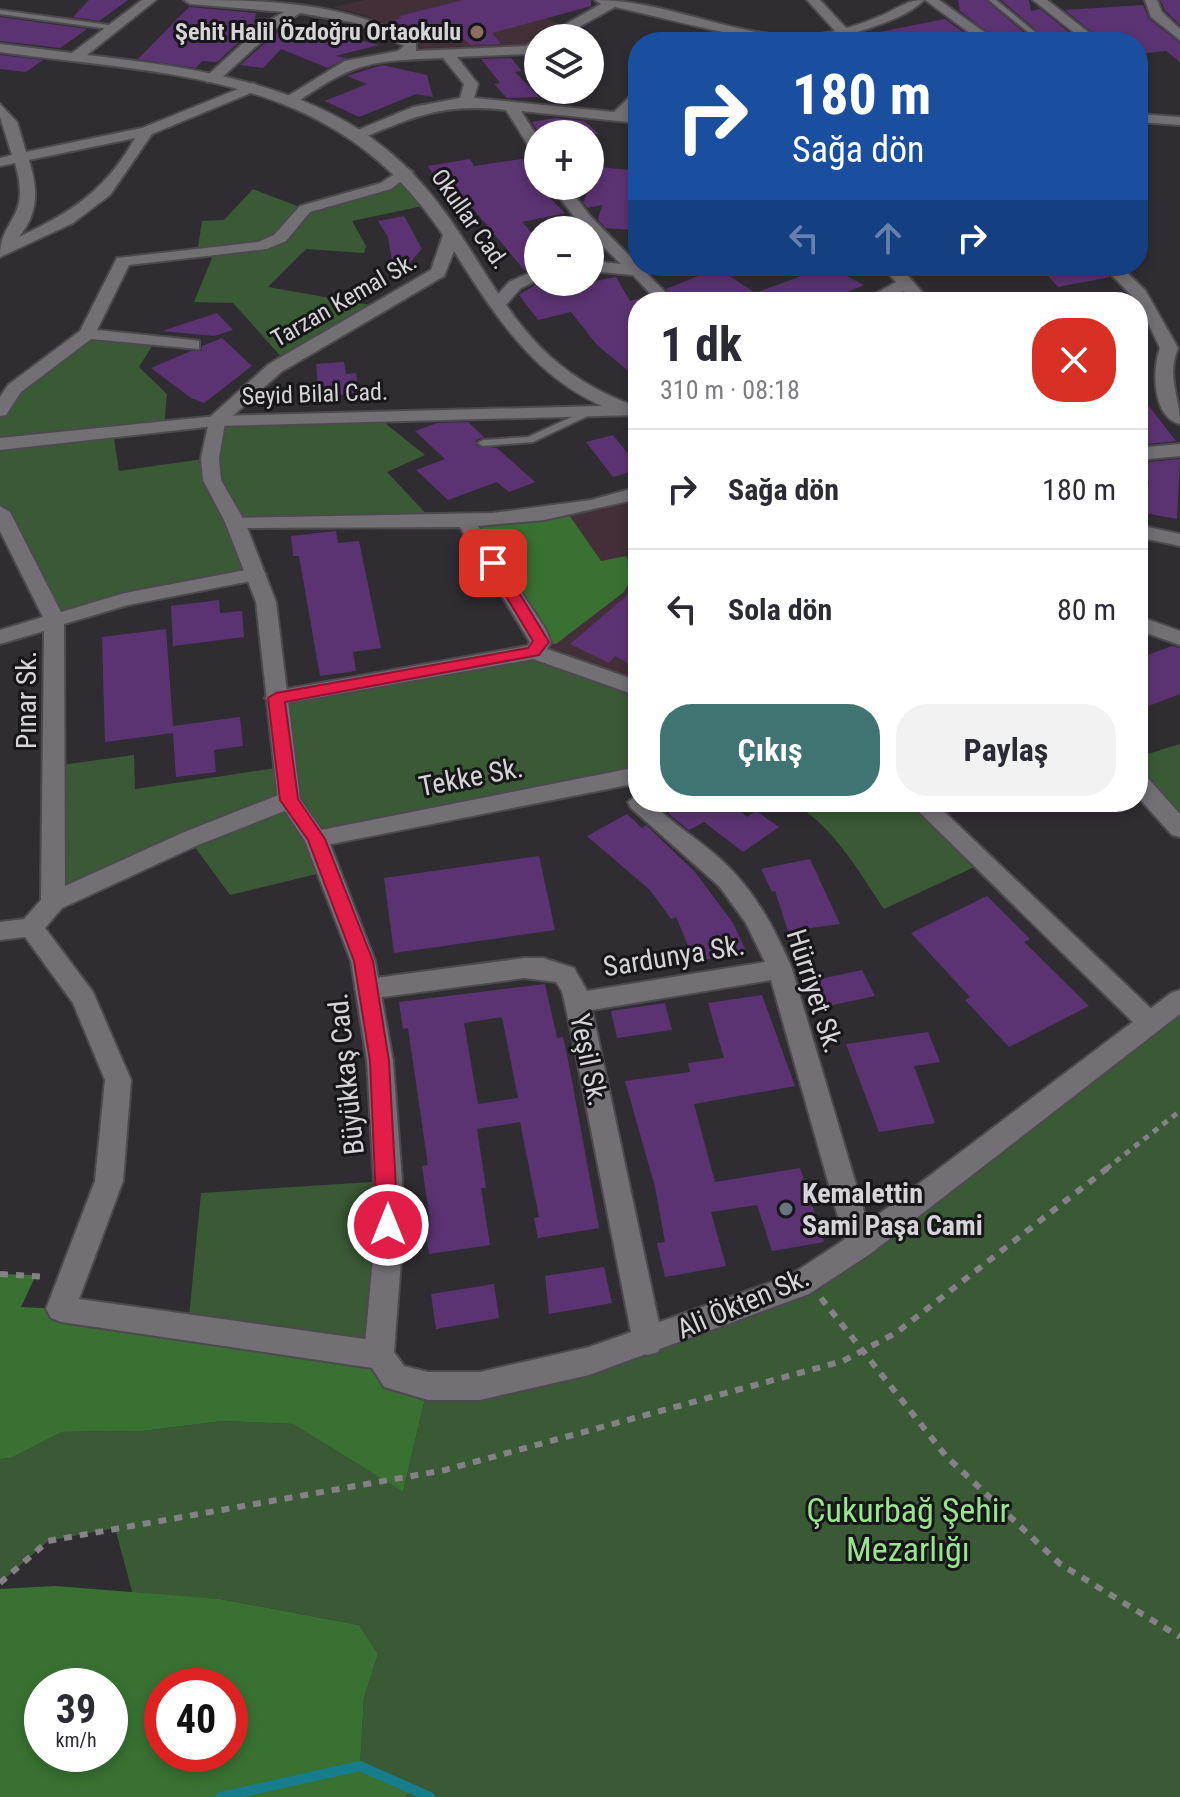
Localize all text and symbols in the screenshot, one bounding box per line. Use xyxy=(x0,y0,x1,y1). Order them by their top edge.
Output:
place label: Şehit Halil Özdoğru Ortaokulu xyxy=(175,18,461,46)
marker: Şehit Halil Özdoğru Ortaokulu xyxy=(468,23,486,41)
map controls xyxy=(524,24,604,296)
button: layers xyxy=(524,24,604,104)
text: 180 m xyxy=(792,62,931,128)
icon: right xyxy=(660,64,764,168)
button: + xyxy=(524,120,604,200)
text: Sağa dön xyxy=(792,129,925,171)
street label: Okullar Cad. xyxy=(425,164,515,274)
button: − xyxy=(524,216,604,296)
icon: left xyxy=(782,216,826,260)
icon: ahead xyxy=(866,216,910,260)
icon: right xyxy=(950,216,994,260)
street label: Tarzan Kemal Sk. xyxy=(266,247,422,353)
text: 1 dk xyxy=(660,316,742,373)
button: close xyxy=(1032,318,1116,402)
text: 310 m · 08:18 xyxy=(660,375,800,405)
street label: Seyid Bilal Cad. xyxy=(241,377,389,411)
icon: right xyxy=(660,467,704,511)
text: Sağa dön xyxy=(728,472,839,507)
text: 180 m xyxy=(1042,472,1116,507)
pin xyxy=(459,529,527,597)
icon: arrive xyxy=(471,541,515,585)
icon: left xyxy=(660,587,704,631)
text: Sola dön xyxy=(728,592,832,627)
text: 80 m xyxy=(1057,592,1116,627)
street label: Pınar Sk. xyxy=(10,651,43,749)
button: Çıkış xyxy=(660,704,880,796)
button: Paylaş xyxy=(896,704,1116,796)
street label: Tekke Sk. xyxy=(416,751,526,803)
street label: Hürriyet Sk. xyxy=(779,925,851,1057)
street label: Sardunya Sk. xyxy=(601,929,747,983)
street label: Büyükkaş Cad. xyxy=(321,992,371,1156)
street label: Yeşil Sk. xyxy=(563,1011,615,1109)
place label: Kemalettin Sami Paşa Cami xyxy=(802,1177,983,1242)
position arrow xyxy=(346,1183,430,1267)
marker: Kemalettin Sami Paşa Cami xyxy=(777,1200,795,1218)
street label: Ali Ökten Sk. xyxy=(672,1260,814,1346)
park label: Çukurbağ Şehir Mezarlığı xyxy=(806,1490,1010,1569)
speed limit sign: 40 xyxy=(144,1668,248,1772)
text: 39 xyxy=(56,1686,96,1733)
text: km/h xyxy=(55,1728,97,1752)

